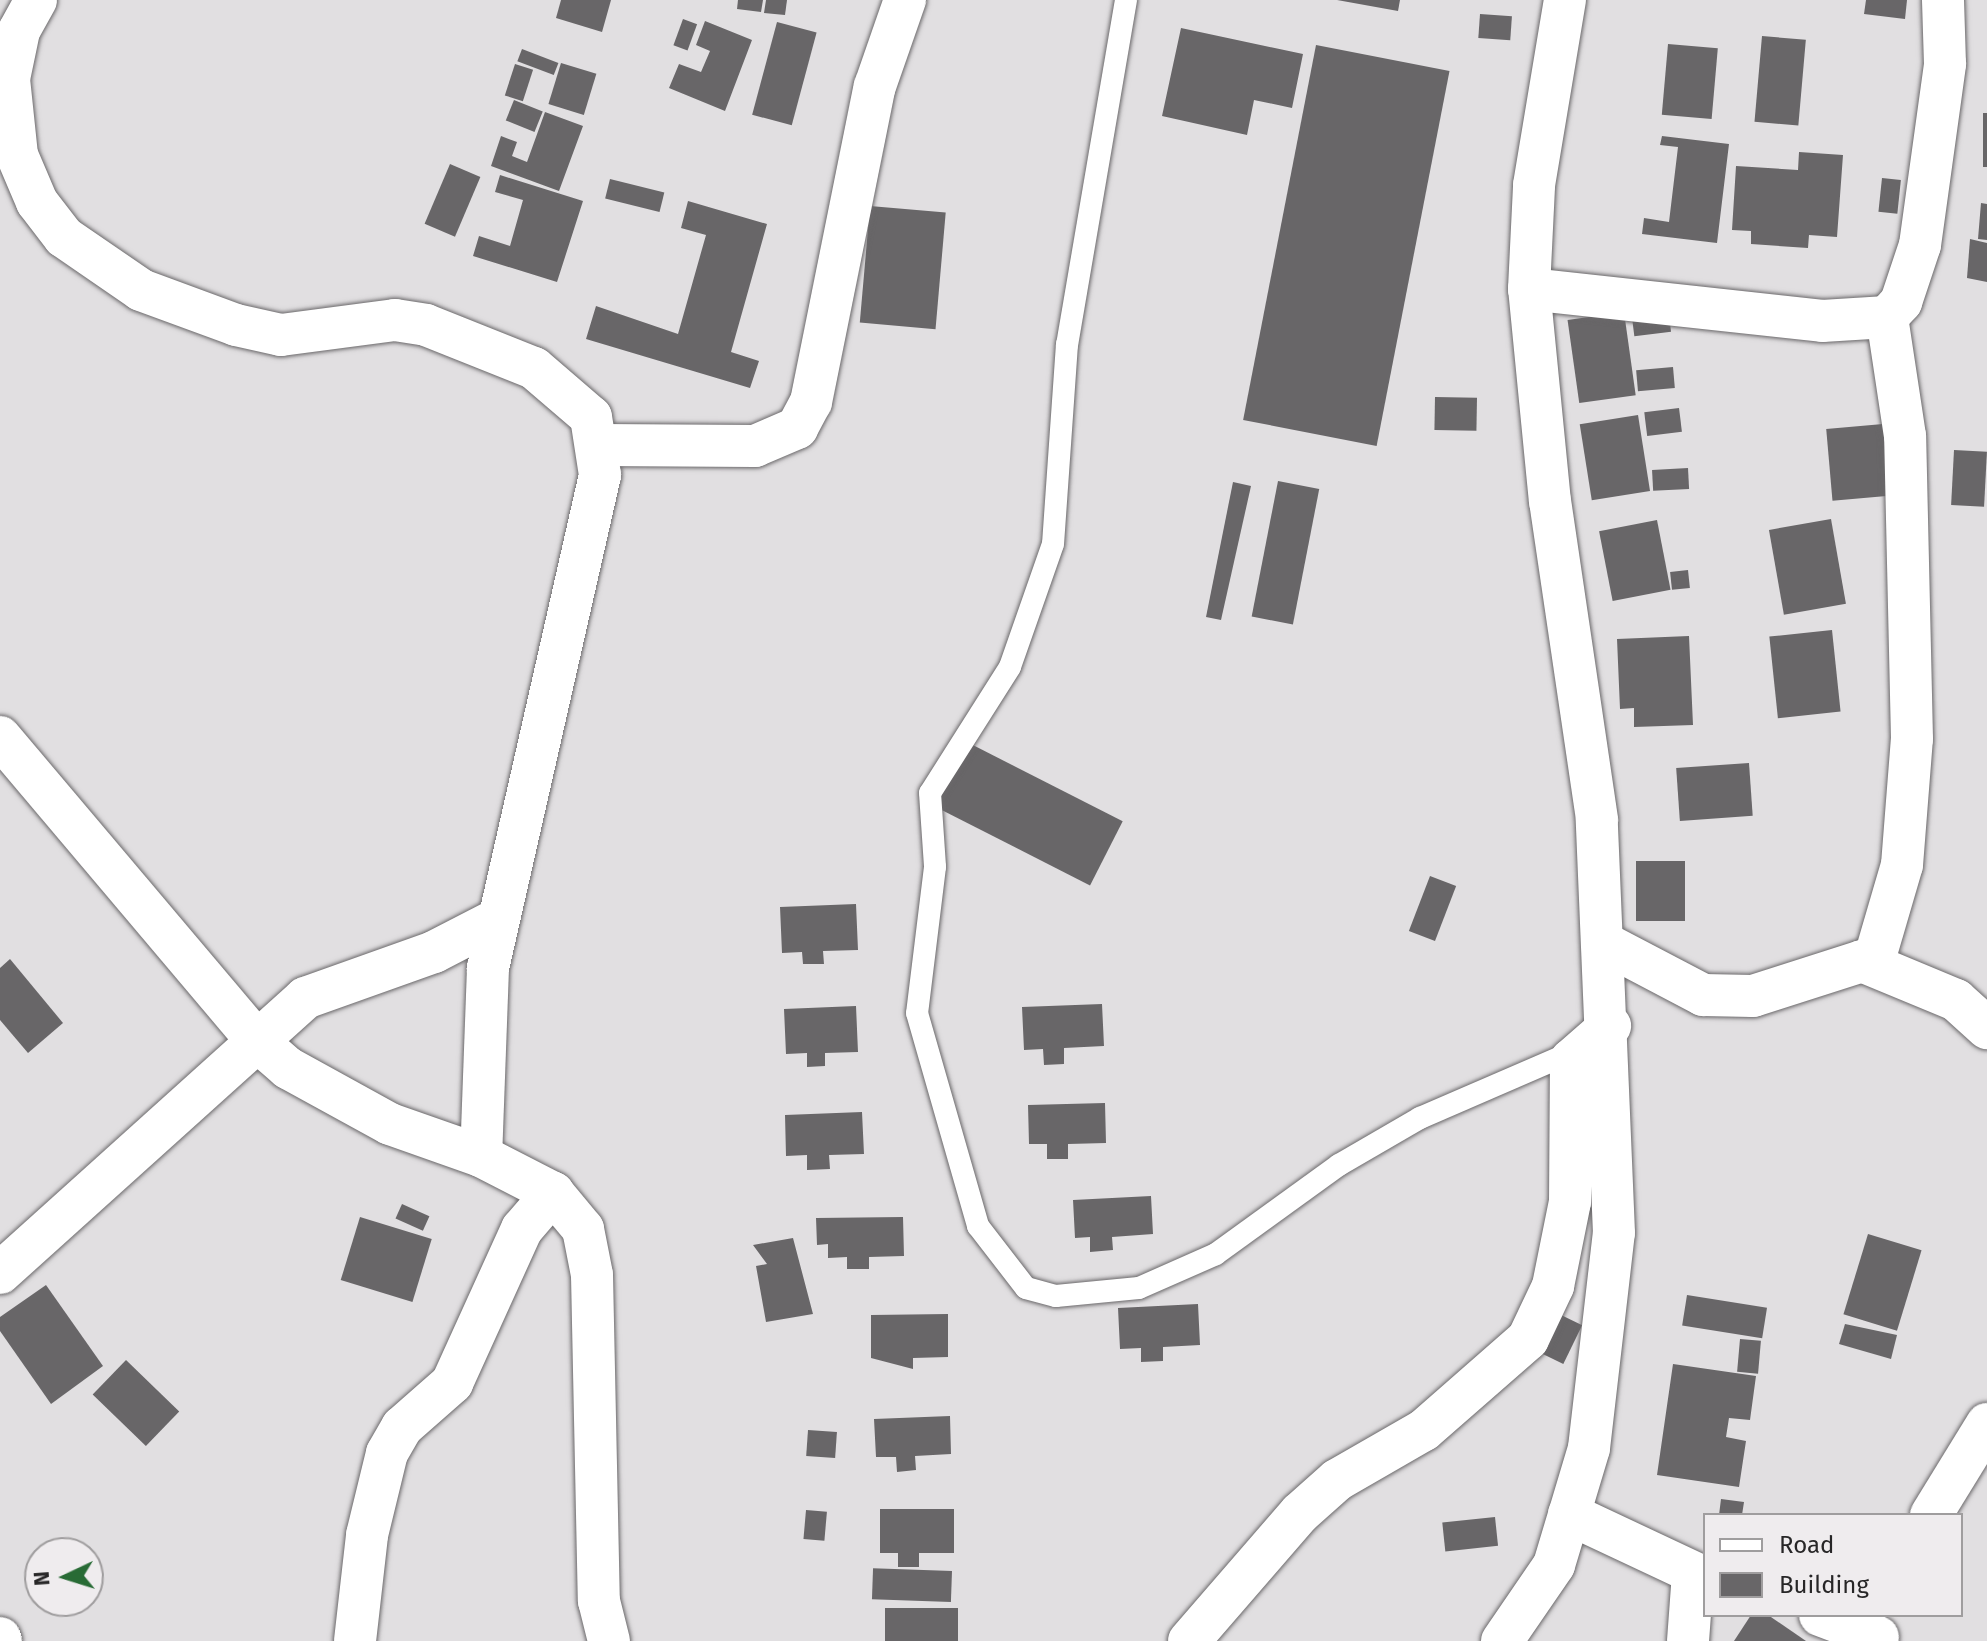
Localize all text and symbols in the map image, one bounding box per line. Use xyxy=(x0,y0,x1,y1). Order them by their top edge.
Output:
legend xyxy=(1703,1513,1963,1617)
text: Road xyxy=(1779,1531,1834,1559)
north arrow xyxy=(24,1537,104,1617)
text: N xyxy=(28,1570,56,1587)
text: Building xyxy=(1779,1571,1869,1599)

